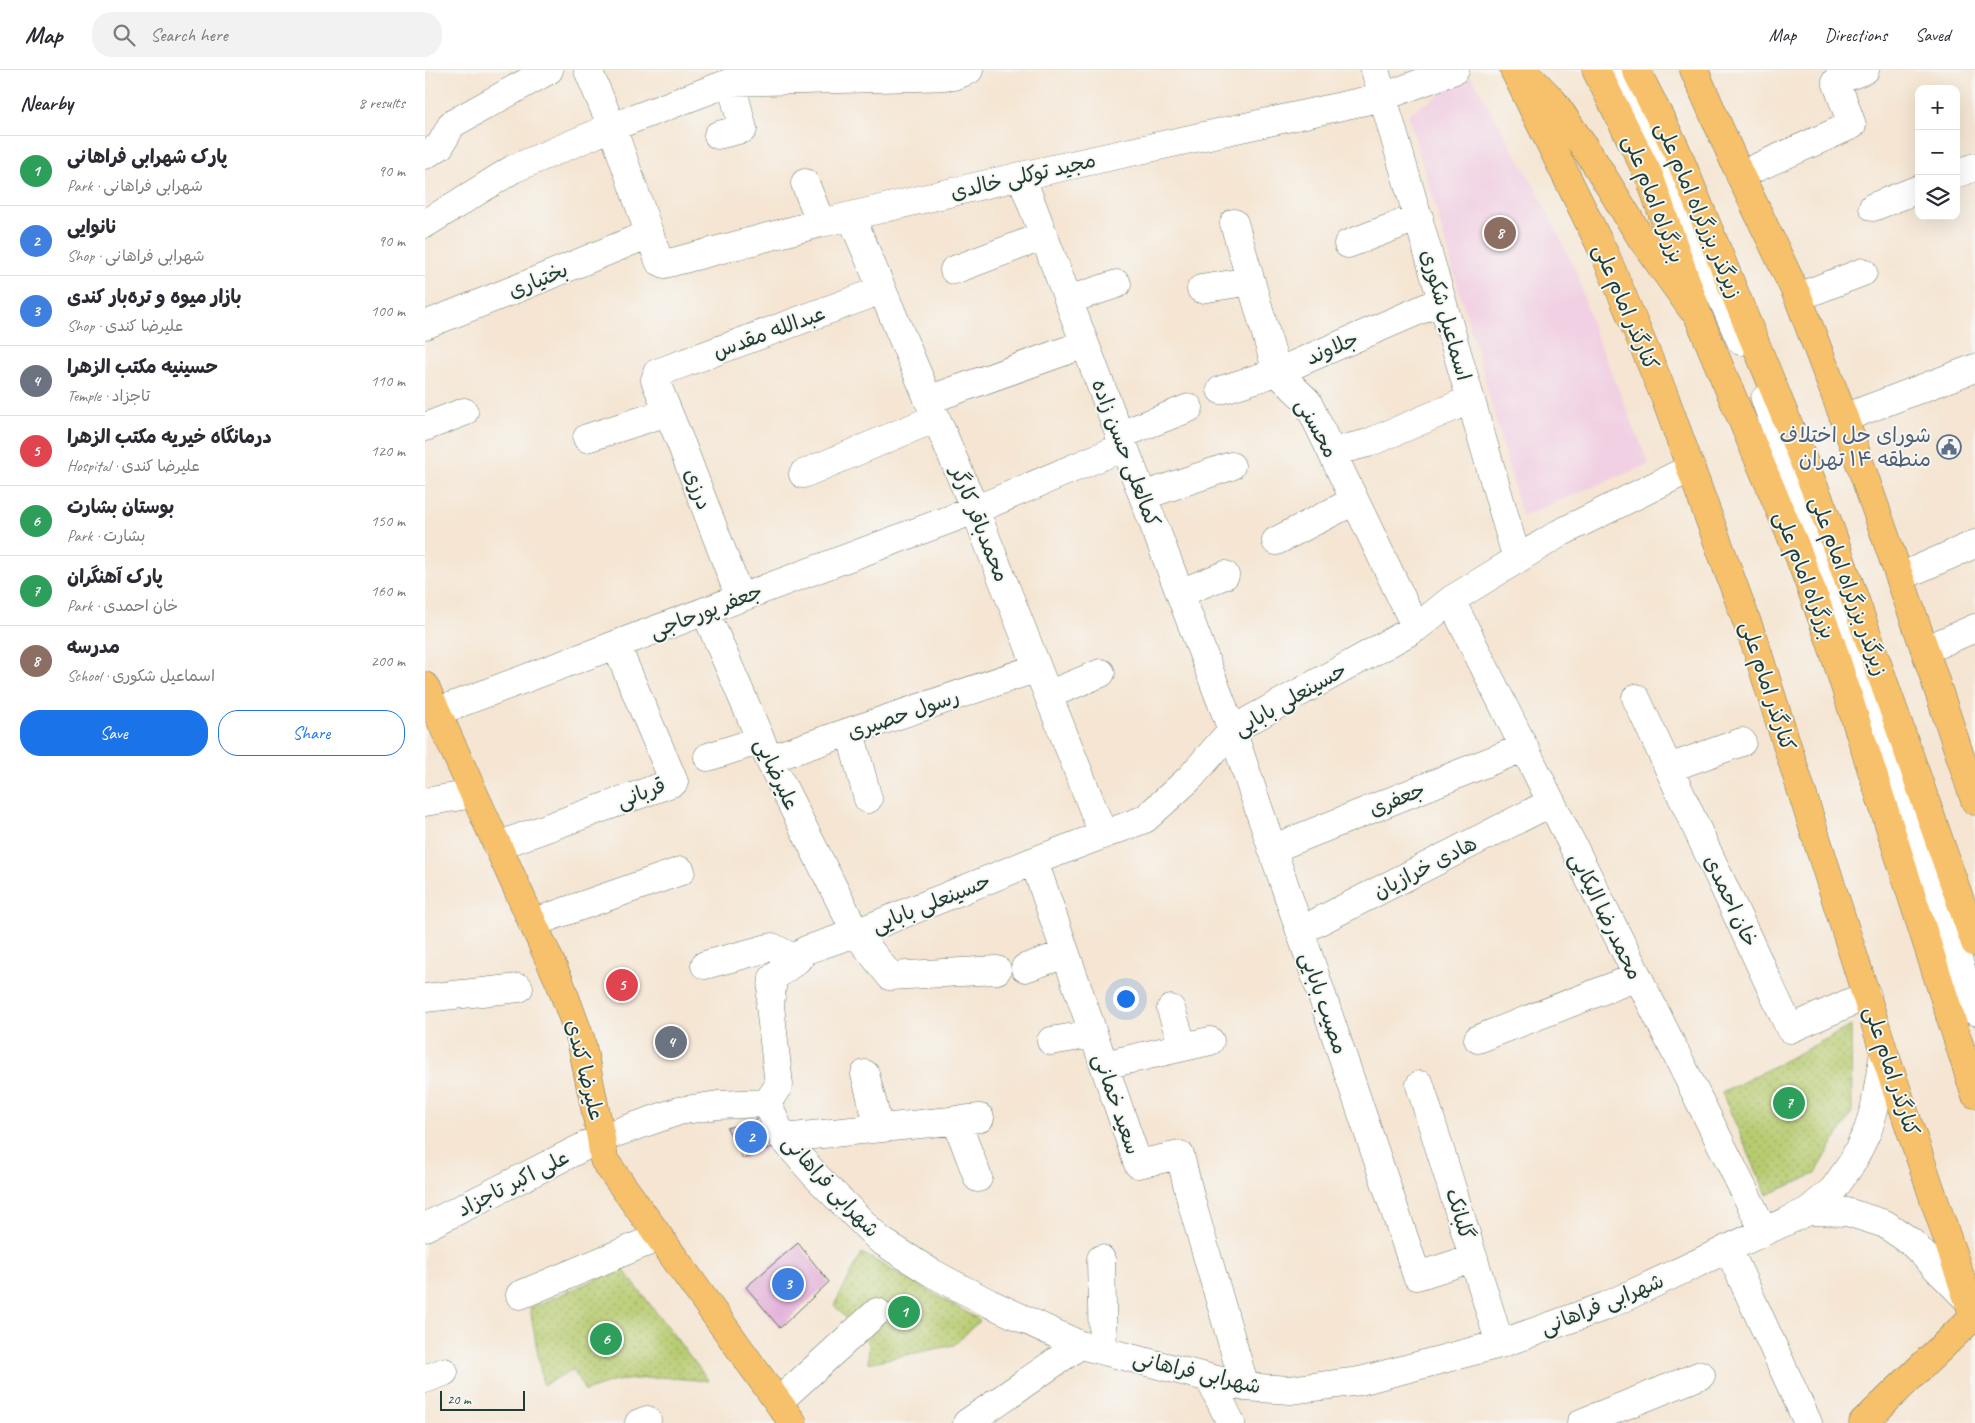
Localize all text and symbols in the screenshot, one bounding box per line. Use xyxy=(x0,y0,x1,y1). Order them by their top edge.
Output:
search box xyxy=(92,12,442,57)
text: Map xyxy=(25,20,62,50)
icon: search xyxy=(110,21,138,49)
text: Search here xyxy=(150,23,228,47)
text: Map xyxy=(1769,24,1796,46)
text: Directions xyxy=(1824,24,1887,46)
text: Saved xyxy=(1915,24,1950,46)
map controls xyxy=(1915,85,1960,220)
button: + xyxy=(1915,85,1960,130)
text: Nearby xyxy=(20,90,73,116)
text: 8 results xyxy=(358,93,405,113)
street label: زیرگذر بزرگراه امام علی xyxy=(1647,118,1748,303)
button: − xyxy=(1915,130,1960,175)
street label: بزرگراه امام علی xyxy=(1615,131,1690,268)
text: پارک شهرابی فراهانی xyxy=(67,145,227,169)
street label: مجید توکلی خالدی xyxy=(948,147,1099,206)
text: 1 xyxy=(32,161,40,181)
text: 90 m xyxy=(378,161,405,181)
button: layers xyxy=(1915,175,1960,220)
text: Park · شهرابی فراهانی xyxy=(67,176,203,196)
pin: 8 xyxy=(1484,214,1516,252)
text: نانوایی xyxy=(67,215,118,239)
text: 2 xyxy=(32,231,40,251)
text: 90 m xyxy=(378,231,405,251)
street label: کنارگذر امام علی xyxy=(1585,240,1664,375)
text: Shop · شهرابی فراهانی xyxy=(67,246,205,266)
street label: اسماعیل شکوری xyxy=(1415,247,1477,383)
street label: بختیاری xyxy=(504,256,572,304)
text: بازار میوه و تره‌بار کندی xyxy=(67,285,241,309)
street label: عبدالله مقدس xyxy=(709,300,829,364)
text: 3 xyxy=(32,301,40,321)
text: 100 m xyxy=(371,301,405,321)
text: Shop · علیرضا کندی xyxy=(67,316,183,336)
street label: جلاوند xyxy=(1302,325,1362,371)
text: حسینیه مکتب الزهرا xyxy=(67,355,218,379)
text: 4 xyxy=(32,371,40,391)
text: 110 m xyxy=(371,371,405,391)
street label: کمالعلی حسن زاده xyxy=(1085,375,1166,531)
text: Temple · تاجزاد xyxy=(67,386,150,406)
street label: محسنی xyxy=(1289,394,1344,463)
place label: شورای حل اختلاف منطقه ۱۴ تهران xyxy=(1780,422,1931,472)
text: درمانگاه خیریه مکتب الزهرا xyxy=(67,425,272,449)
public building icon: شورای حل اختلاف منطقه ۱۴ تهران xyxy=(1936,434,1962,460)
text: 5 xyxy=(33,441,39,461)
text: 120 m xyxy=(371,441,405,461)
text: Hospital · علیرضا کندی xyxy=(67,456,200,476)
street label: محمدباقر کارگر xyxy=(944,460,1015,586)
street label: درزی xyxy=(678,465,718,513)
street label: زیرگذر بزرگراه امام علی xyxy=(1802,493,1894,680)
text: بوستان بشارت xyxy=(67,495,174,519)
street label: بزرگراه امام علی xyxy=(1766,507,1841,644)
text: 6 xyxy=(32,511,40,531)
text: 150 m xyxy=(371,511,405,531)
text: Park · بشارت xyxy=(67,526,145,546)
text: پارک آهنگران xyxy=(67,565,163,589)
street label: جعفر پورحاجی xyxy=(646,578,766,645)
text: 7 xyxy=(32,581,40,601)
text: 160 m xyxy=(371,581,405,601)
text: Park · خان احمدی xyxy=(67,596,178,616)
street label: کنارگذر امام علی xyxy=(1732,618,1801,755)
text: مدرسه xyxy=(67,635,120,659)
text: 8 xyxy=(32,651,40,671)
text: 200 m xyxy=(371,651,405,671)
street label: حسینعلی بابایی xyxy=(1229,656,1352,743)
text: School · اسماعیل شکوری xyxy=(67,666,215,686)
street label: رسول حصیری xyxy=(844,683,962,745)
button: Save xyxy=(20,710,208,756)
button: Share xyxy=(218,710,405,756)
street label: علیرضایی xyxy=(748,734,805,815)
street label: قربانی xyxy=(613,772,670,815)
street label: جعفری xyxy=(1365,776,1429,822)
street label: هادی خرازیان xyxy=(1369,830,1481,904)
street label: محمدرضا الیکایی xyxy=(1563,848,1648,984)
street label: خان احمدی xyxy=(1698,851,1764,951)
street label: حسینعلی بابایی xyxy=(868,867,995,940)
street label: مصیب بابایی xyxy=(1293,948,1354,1058)
pin: 5 xyxy=(606,966,638,1004)
your location xyxy=(1113,986,1139,1012)
street label: کنارگذر امام علی xyxy=(1856,1003,1925,1140)
street label: علیرضا کندی xyxy=(560,1017,610,1123)
pin: 4 xyxy=(655,1023,687,1061)
street label: سعید خمانی xyxy=(1087,1050,1146,1158)
pin: 7 xyxy=(1773,1084,1805,1122)
pin: 2 xyxy=(735,1118,767,1156)
street label: شهرابی فراهانی xyxy=(776,1129,885,1243)
street label: علی اکبر تاجزاد xyxy=(453,1144,574,1223)
street label: گلبانک xyxy=(1440,1185,1480,1243)
pin: 3 xyxy=(772,1265,804,1303)
street label: شهرابی فراهانی xyxy=(1536,1267,1668,1341)
pin: 1 xyxy=(888,1293,920,1331)
pin: 6 xyxy=(590,1320,622,1358)
street label: شهرابی فراهانی xyxy=(1130,1345,1264,1400)
scale bar xyxy=(440,1388,525,1411)
text: 20 m xyxy=(447,1391,471,1408)

